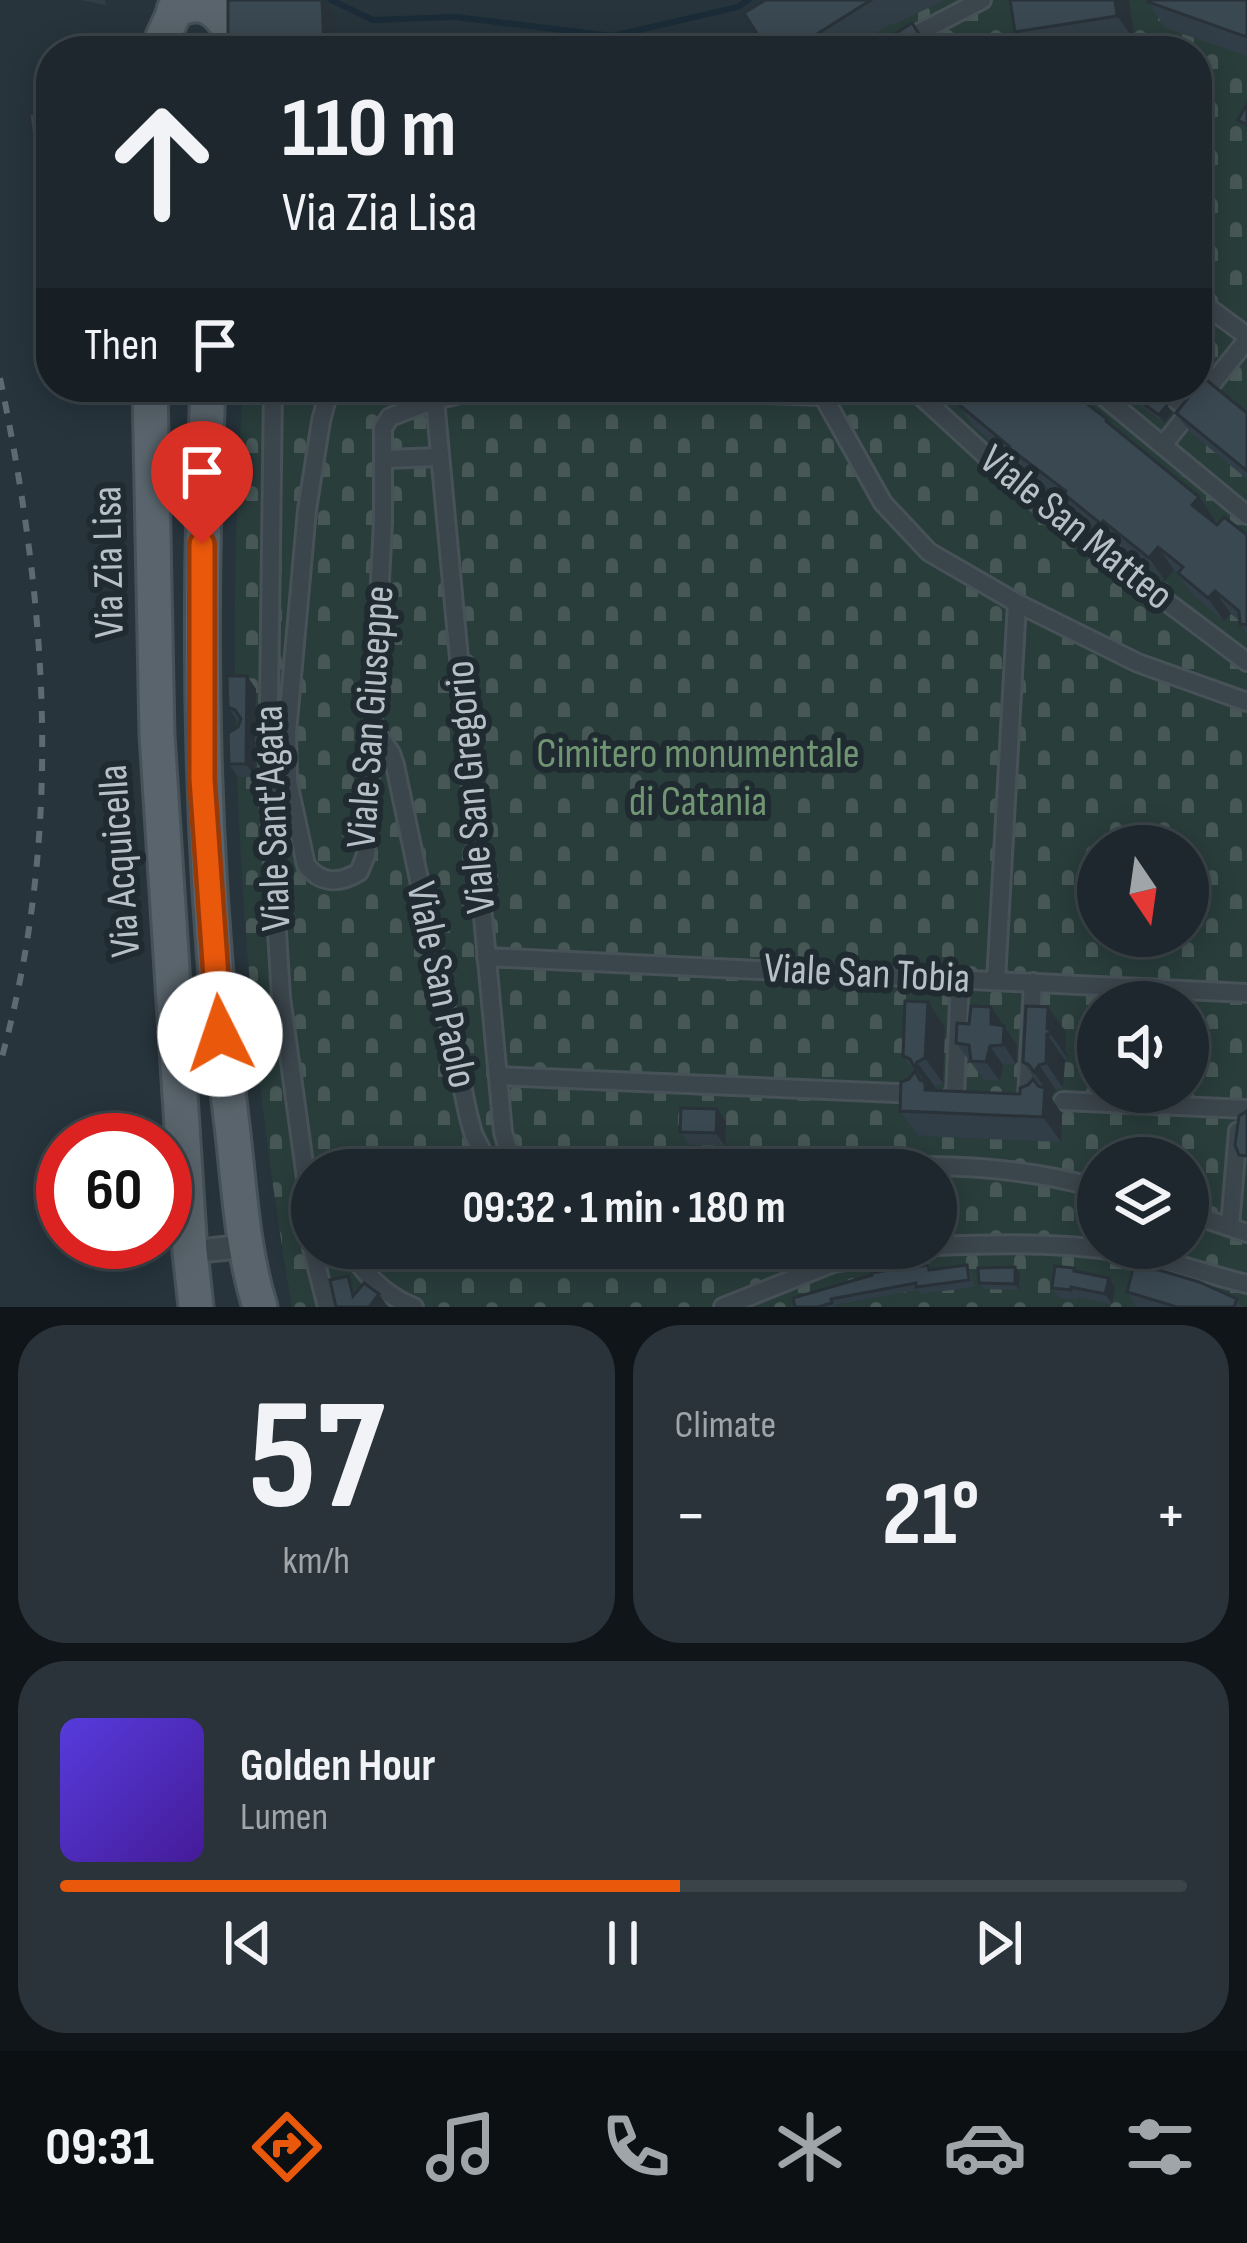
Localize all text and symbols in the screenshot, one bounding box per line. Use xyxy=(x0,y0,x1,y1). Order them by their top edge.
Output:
text: 110 m xyxy=(282,79,457,180)
icon: ahead xyxy=(84,84,240,240)
text: Via Zia Lisa xyxy=(282,181,478,246)
icon: arrive xyxy=(182,312,248,378)
text: Then xyxy=(84,318,158,373)
pin xyxy=(151,421,253,544)
street label: Viale San Matteo xyxy=(969,435,1183,621)
icon: arrive xyxy=(169,439,235,505)
street label: Via Zia Lisa xyxy=(82,486,136,638)
street label: Viale San Giuseppe xyxy=(336,584,406,850)
street label: Viale San Gregorio xyxy=(435,658,507,916)
street label: Viale Sant'Agata xyxy=(244,704,302,932)
park label: Cimitero monumentale di Catania xyxy=(536,729,860,828)
street label: Via Acquicella xyxy=(88,763,152,959)
north arrow xyxy=(1077,825,1209,957)
map controls xyxy=(1077,825,1209,1269)
street label: Viale San Paolo xyxy=(394,877,488,1093)
street label: Viale San Tobia xyxy=(763,943,971,1005)
position arrow xyxy=(157,971,283,1097)
button: sound xyxy=(1077,981,1209,1113)
speed limit sign: 60 xyxy=(36,1113,192,1269)
button: layers xyxy=(1077,1137,1209,1269)
text: 09:32 · 1 min · 180 m xyxy=(462,1181,786,1236)
text: 57 xyxy=(248,1366,384,1553)
text: Climate xyxy=(675,1402,776,1449)
text: 21° xyxy=(882,1462,980,1570)
text: − xyxy=(675,1477,707,1556)
text: + xyxy=(1155,1477,1187,1556)
text: km/h xyxy=(283,1538,350,1585)
text: Golden Hour xyxy=(240,1739,435,1794)
text: Lumen xyxy=(240,1794,328,1841)
icon: previous xyxy=(215,1910,281,1976)
icon: pause xyxy=(590,1910,656,1976)
icon: next xyxy=(966,1910,1032,1976)
icon: directions xyxy=(245,2105,329,2189)
icon: music xyxy=(419,2105,503,2189)
icon: phone xyxy=(594,2105,678,2189)
icon: climate xyxy=(768,2105,852,2189)
icon: car xyxy=(943,2105,1027,2189)
icon: filters xyxy=(1118,2105,1202,2189)
text: 09:31 xyxy=(45,2115,154,2180)

